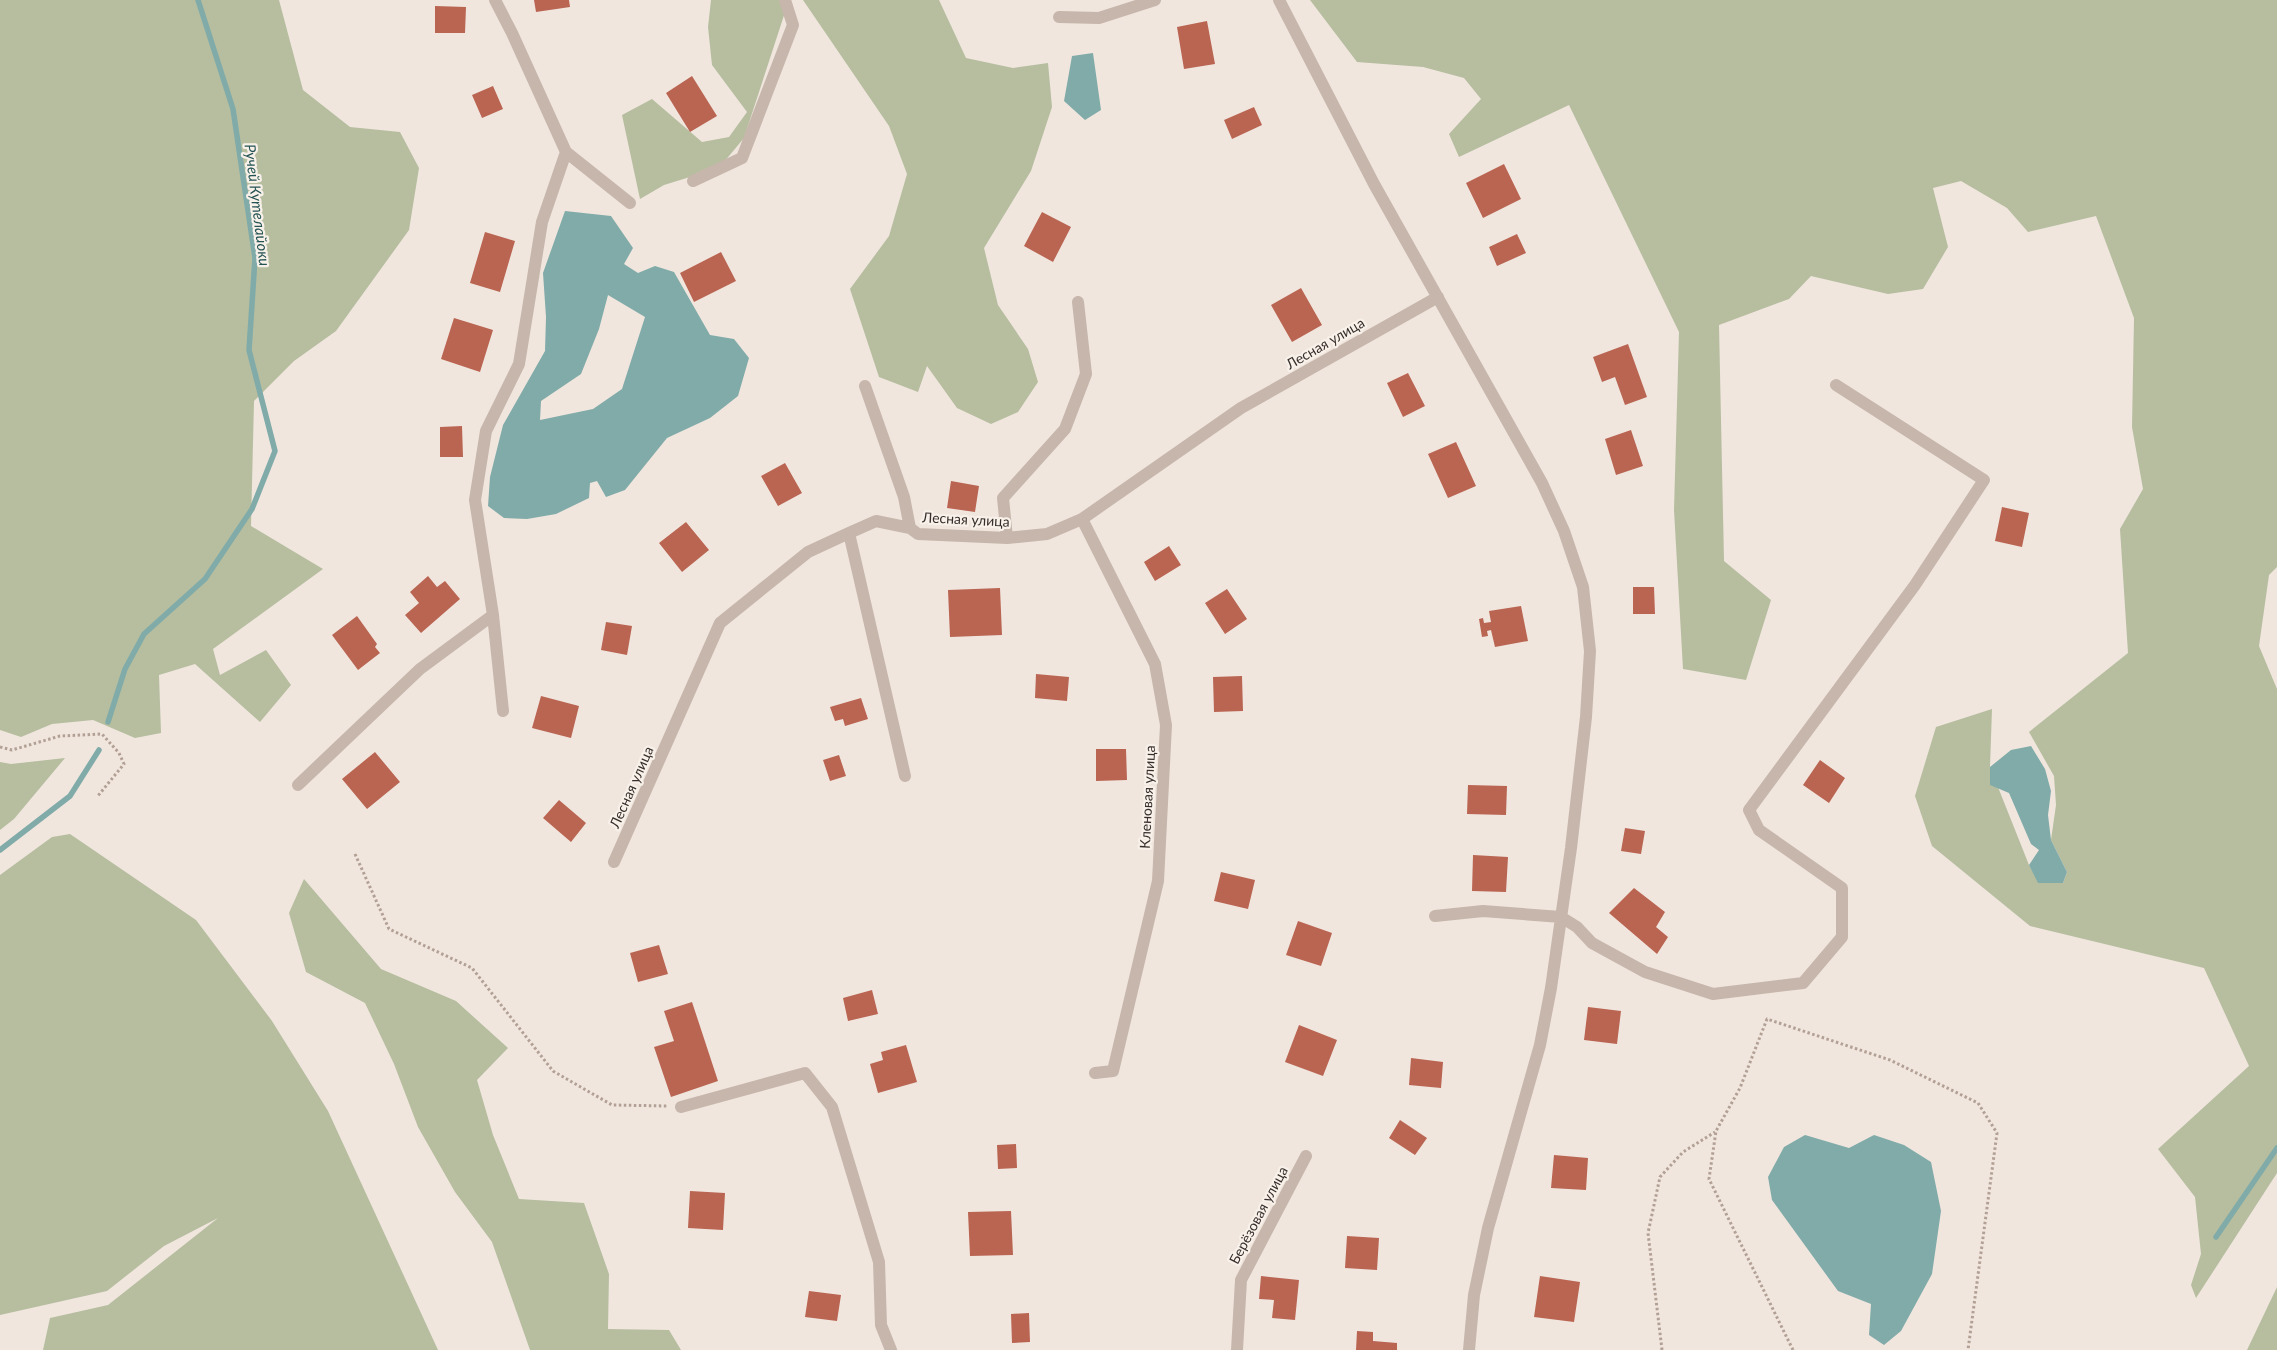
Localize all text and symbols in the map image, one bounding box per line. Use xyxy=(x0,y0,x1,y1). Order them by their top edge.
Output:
water label: Ручей Кутелайоки xyxy=(242,143,274,267)
street label: Лесная улица xyxy=(1282,314,1367,373)
street label: Лесная улица xyxy=(921,508,1010,530)
street label: Лесная улица xyxy=(605,744,657,831)
street label: Кленовая улица xyxy=(1136,745,1158,849)
street label: Берёзовая улица xyxy=(1225,1163,1291,1267)

